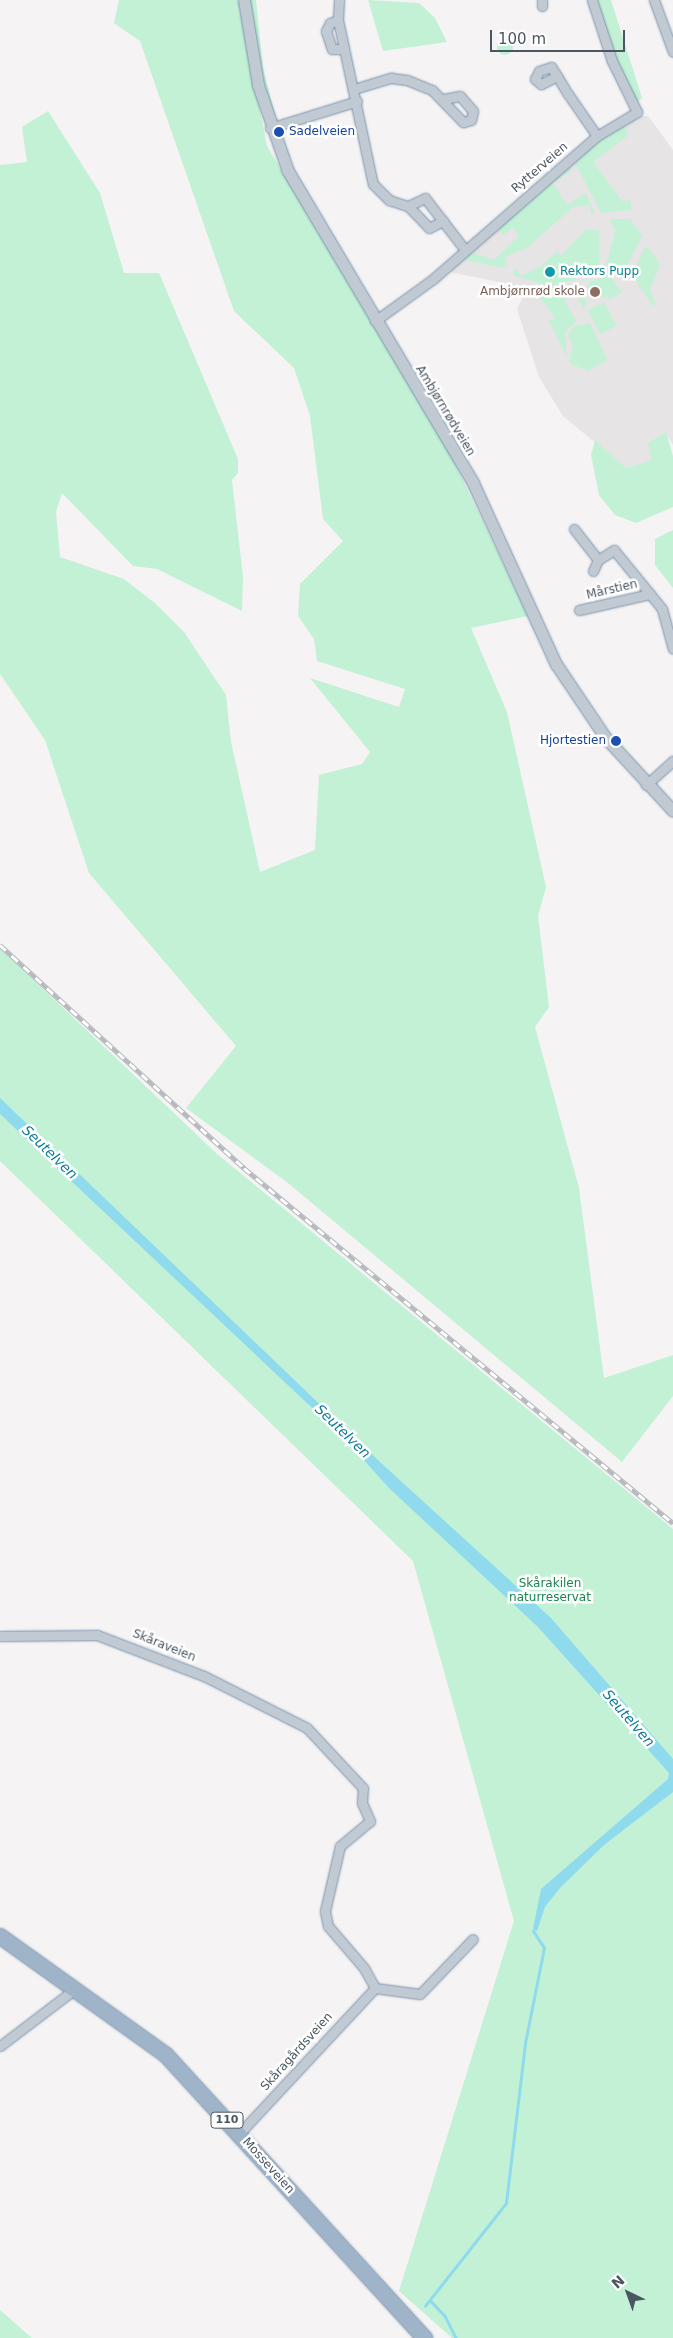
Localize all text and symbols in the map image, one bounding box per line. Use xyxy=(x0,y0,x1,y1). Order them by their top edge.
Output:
scale bar xyxy=(493,20,628,52)
text: 100 m xyxy=(498,30,546,48)
place label: Sadelveien xyxy=(289,125,355,139)
marker: Sadelveien xyxy=(273,126,285,138)
street label: Rytterveien xyxy=(509,140,571,196)
place label: Rektors Pupp xyxy=(560,265,639,279)
marker: Rektors Pupp xyxy=(544,266,556,278)
place label: Ambjørnrød skole xyxy=(480,285,585,299)
marker: Ambjørnrød skole xyxy=(589,286,601,298)
street label: Ambjørnrødveien xyxy=(412,363,478,459)
street label: Mårstien xyxy=(585,577,639,603)
place label: Hjortestien xyxy=(540,734,606,748)
marker: Hjortestien xyxy=(610,735,622,747)
water label: Seutelven xyxy=(19,1122,81,1182)
water label: Seutelven xyxy=(312,1401,374,1461)
park label: Skårakilen naturreservat xyxy=(509,1577,591,1605)
street label: Skåraveien xyxy=(130,1627,198,1665)
water label: Seutelven xyxy=(600,1686,658,1750)
street label: Skåragårdsveien xyxy=(258,2010,336,2094)
road number: 110 xyxy=(210,2112,244,2128)
street label: Mosseveien xyxy=(239,2135,297,2197)
north arrow xyxy=(603,2268,653,2318)
text: N xyxy=(608,2272,628,2292)

